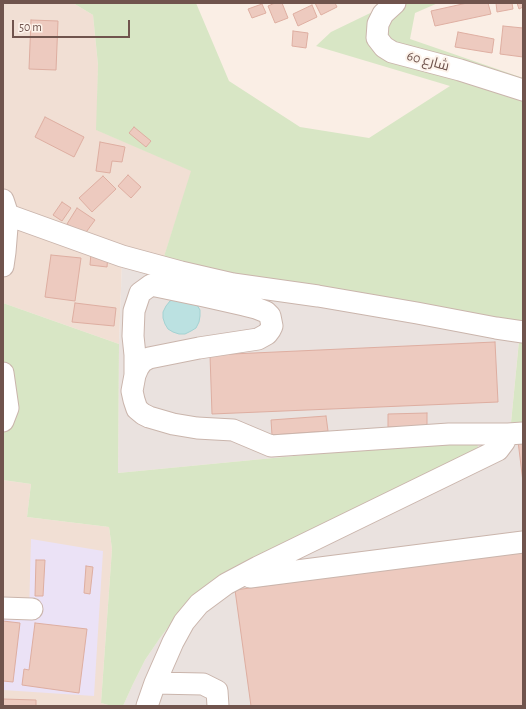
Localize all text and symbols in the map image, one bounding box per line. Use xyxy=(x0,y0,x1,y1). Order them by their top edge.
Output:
scale bar xyxy=(14,12,132,38)
text: 50 m xyxy=(19,21,42,33)
street label: شارع 60 xyxy=(405,47,451,75)

